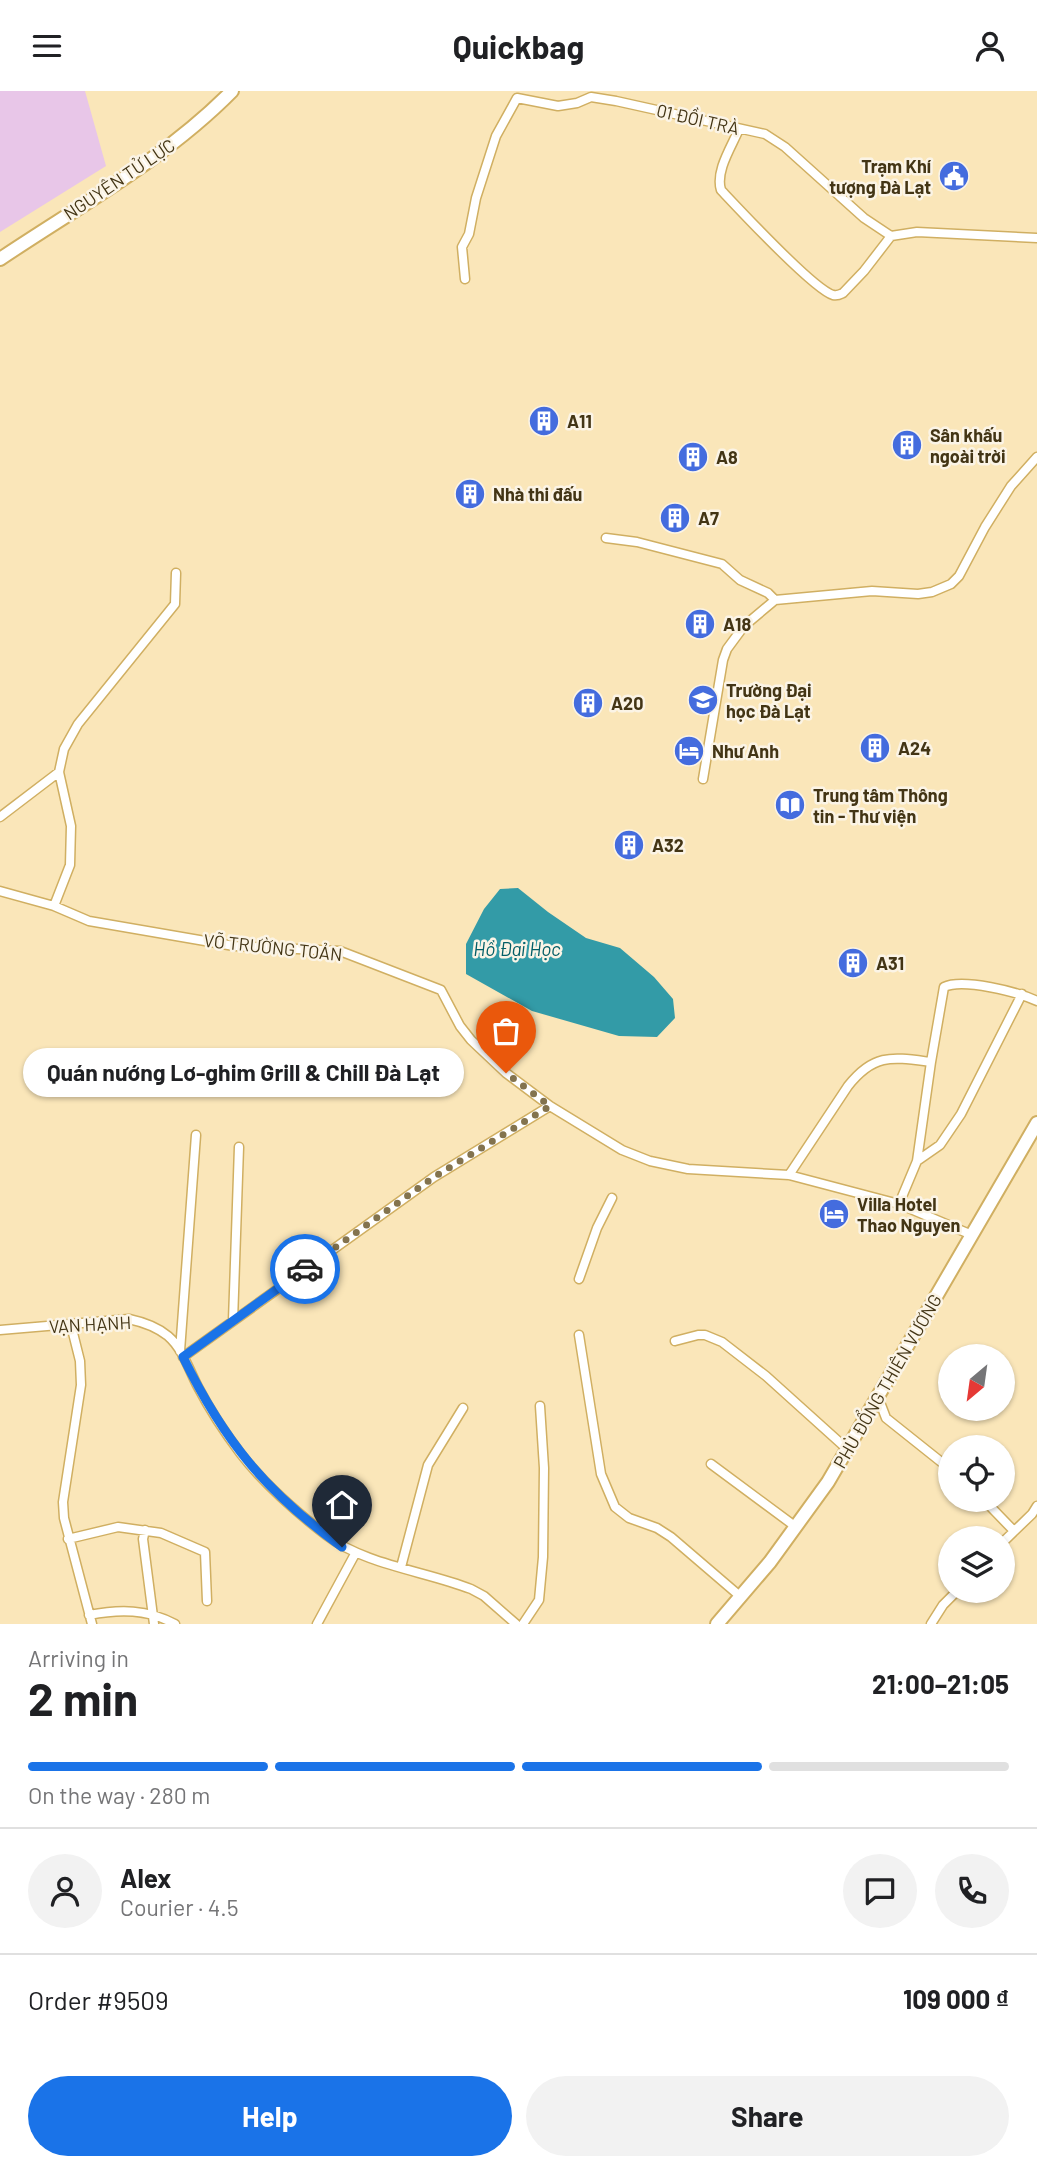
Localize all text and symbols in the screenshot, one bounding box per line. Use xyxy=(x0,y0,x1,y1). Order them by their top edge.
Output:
icon: menu xyxy=(28,27,66,65)
text: Quickbag xyxy=(453,27,584,65)
icon: person xyxy=(971,27,1009,65)
street label: 01 ĐỒI TRÀ xyxy=(655,99,742,139)
street label: NGUYÊN TỬ LỰC xyxy=(59,134,179,224)
place label: Trạm Khí tượng Đà Lạt xyxy=(829,155,932,198)
public building icon: Trạm Khí tượng Đà Lạt xyxy=(937,159,971,193)
building icon: A11 xyxy=(527,404,561,438)
place label: A11 xyxy=(567,410,592,432)
place label: Sân khấu ngoài trời xyxy=(930,424,1006,467)
building icon: Sân khấu ngoài trời xyxy=(890,428,924,462)
building icon: A8 xyxy=(676,440,710,474)
place label: A8 xyxy=(716,446,738,468)
building icon: Nhà thi đấu xyxy=(453,477,487,511)
place label: Nhà thi đấu xyxy=(493,483,582,505)
building icon: A7 xyxy=(658,501,692,535)
place label: A7 xyxy=(698,507,719,529)
building icon: A18 xyxy=(683,607,717,641)
place label: A18 xyxy=(723,613,751,635)
place label: Trường Đại học Đà Lạt xyxy=(726,679,812,722)
school or university icon: Trường Đại học Đà Lạt xyxy=(686,683,720,717)
building icon: A20 xyxy=(571,686,605,720)
place label: A20 xyxy=(611,692,643,714)
building icon: A24 xyxy=(858,731,892,765)
hotel icon: Như Anh xyxy=(672,734,706,768)
place label: A24 xyxy=(898,737,931,759)
place label: Như Anh xyxy=(712,740,779,762)
place label: Trung tâm Thông tin - Thư viện xyxy=(813,784,948,827)
library icon: Trung tâm Thông tin - Thư viện xyxy=(773,788,807,822)
building icon: A32 xyxy=(612,828,646,862)
place label: A32 xyxy=(652,834,684,856)
street label: VÕ TRƯỜNG TOẢN xyxy=(203,929,343,965)
water label: Hồ Đại Học xyxy=(473,937,561,960)
building icon: A31 xyxy=(836,946,870,980)
place label: A31 xyxy=(876,952,904,974)
pin xyxy=(476,1001,536,1073)
icon: bag xyxy=(487,1012,525,1050)
callout: Quán nướng Lơ-ghim Grill & Chill Đà Lạt xyxy=(23,1049,464,1097)
text: Quán nướng Lơ-ghim Grill & Chill Đà Lạt xyxy=(47,1058,440,1086)
place label: Villa Hotel Thao Nguyen xyxy=(857,1193,960,1236)
hotel icon: Villa Hotel Thao Nguyen xyxy=(817,1197,851,1231)
courier xyxy=(270,1234,340,1304)
icon: car xyxy=(286,1250,324,1288)
street label: PHÙ ĐỔNG THIÊN VƯƠNG xyxy=(827,1289,946,1472)
street label: VẠN HẠNH xyxy=(48,1311,132,1337)
north arrow xyxy=(938,1344,1015,1421)
map controls xyxy=(938,1344,1015,1603)
button: locate xyxy=(938,1435,1015,1512)
pin xyxy=(312,1475,372,1547)
icon: home xyxy=(323,1486,361,1524)
button: layers xyxy=(938,1526,1015,1603)
text: Arriving in xyxy=(28,1644,129,1672)
text: 21:00–21:05 xyxy=(872,1668,1009,1699)
text: 2 min xyxy=(28,1670,138,1725)
text: On the way · 280 m xyxy=(28,1781,210,1809)
button: person xyxy=(28,1854,102,1928)
button: chat xyxy=(843,1854,917,1928)
button: phone xyxy=(935,1854,1009,1928)
text: Alex xyxy=(120,1862,171,1893)
text: Courier · 4.5 xyxy=(120,1893,239,1921)
text: 109 000 ₫ xyxy=(903,1983,1009,2014)
text: Order #9509 xyxy=(28,1984,169,2015)
button: Help xyxy=(28,2076,512,2156)
button: Share xyxy=(526,2076,1009,2156)

